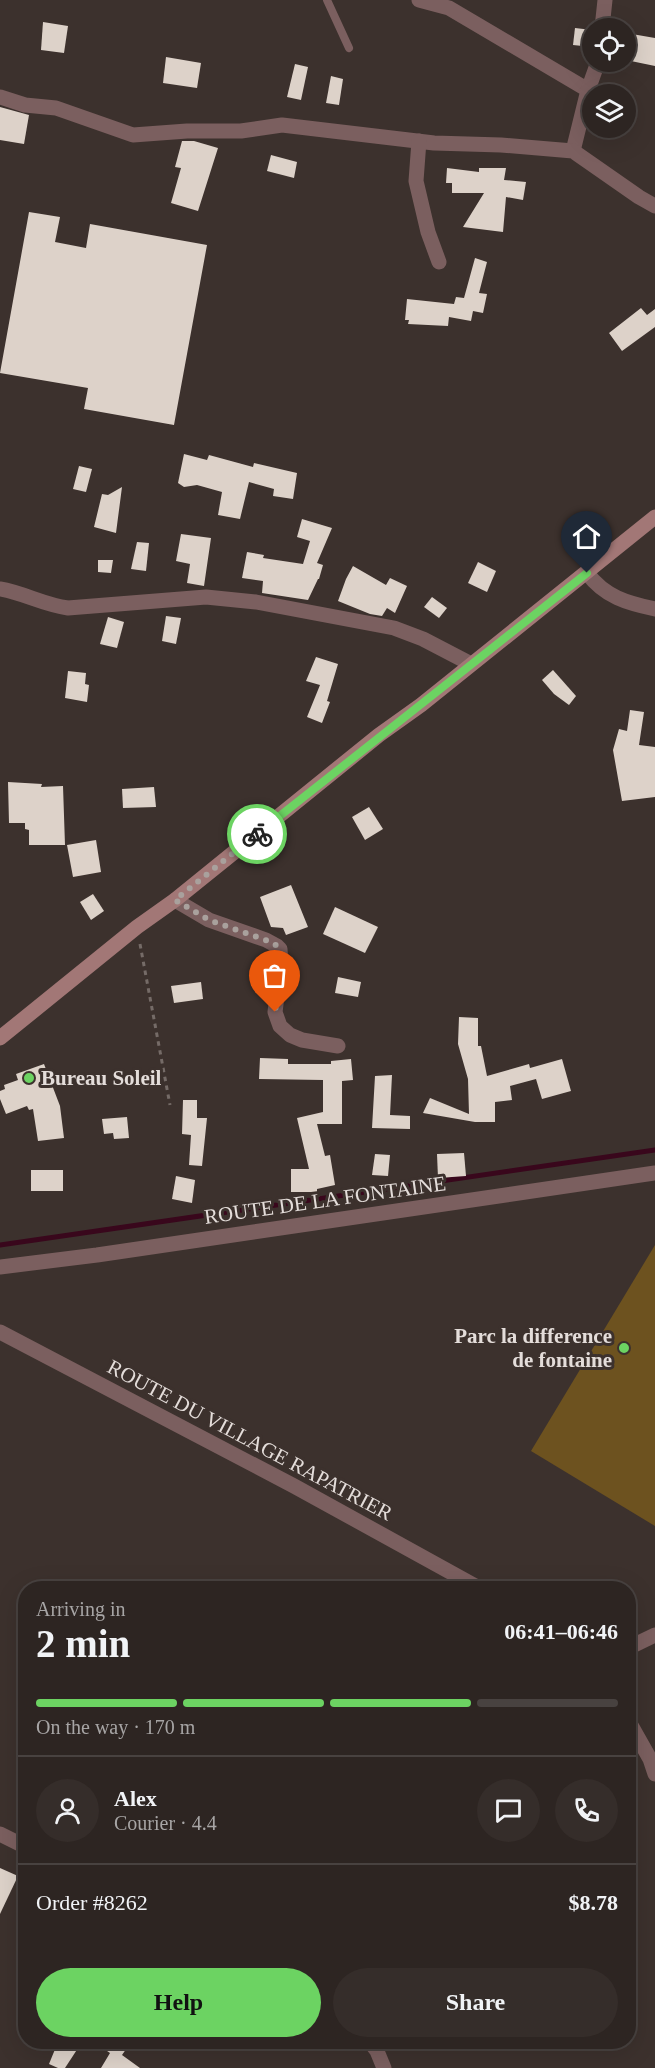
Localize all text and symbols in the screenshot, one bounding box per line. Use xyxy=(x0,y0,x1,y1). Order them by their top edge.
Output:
map controls xyxy=(582,18,636,138)
button: locate xyxy=(582,18,636,72)
button: layers xyxy=(582,84,636,138)
pin xyxy=(561,511,612,573)
icon: home xyxy=(570,520,603,553)
courier xyxy=(227,804,287,864)
icon: bike xyxy=(241,818,274,851)
pin xyxy=(249,950,300,1012)
icon: bag xyxy=(258,959,291,992)
place label: Bureau Soleil xyxy=(41,1066,162,1090)
marker: Bureau Soleil xyxy=(22,1071,36,1085)
street label: ROUTE DE LA FONTAINE xyxy=(203,1171,447,1229)
place label: Parc la difference de fontaine xyxy=(454,1324,612,1372)
marker: Parc la difference de fontaine xyxy=(617,1341,631,1355)
street label: ROUTE DU VILLAGE RAPATRIER xyxy=(103,1355,397,1525)
text: Arriving in xyxy=(36,1598,125,1620)
text: 06:41–06:46 xyxy=(504,1619,618,1644)
text: 2 min xyxy=(36,1622,130,1665)
text: On the way · 170 m xyxy=(36,1716,195,1738)
button: person xyxy=(36,1779,99,1842)
button: chat xyxy=(477,1779,540,1842)
button: phone xyxy=(555,1779,618,1842)
text: Alex xyxy=(114,1786,157,1811)
text: Courier · 4.4 xyxy=(114,1812,217,1834)
text: Order #8262 xyxy=(36,1890,148,1915)
text: $8.78 xyxy=(569,1890,618,1915)
button: Help xyxy=(36,1968,321,2037)
button: Share xyxy=(333,1968,618,2037)

